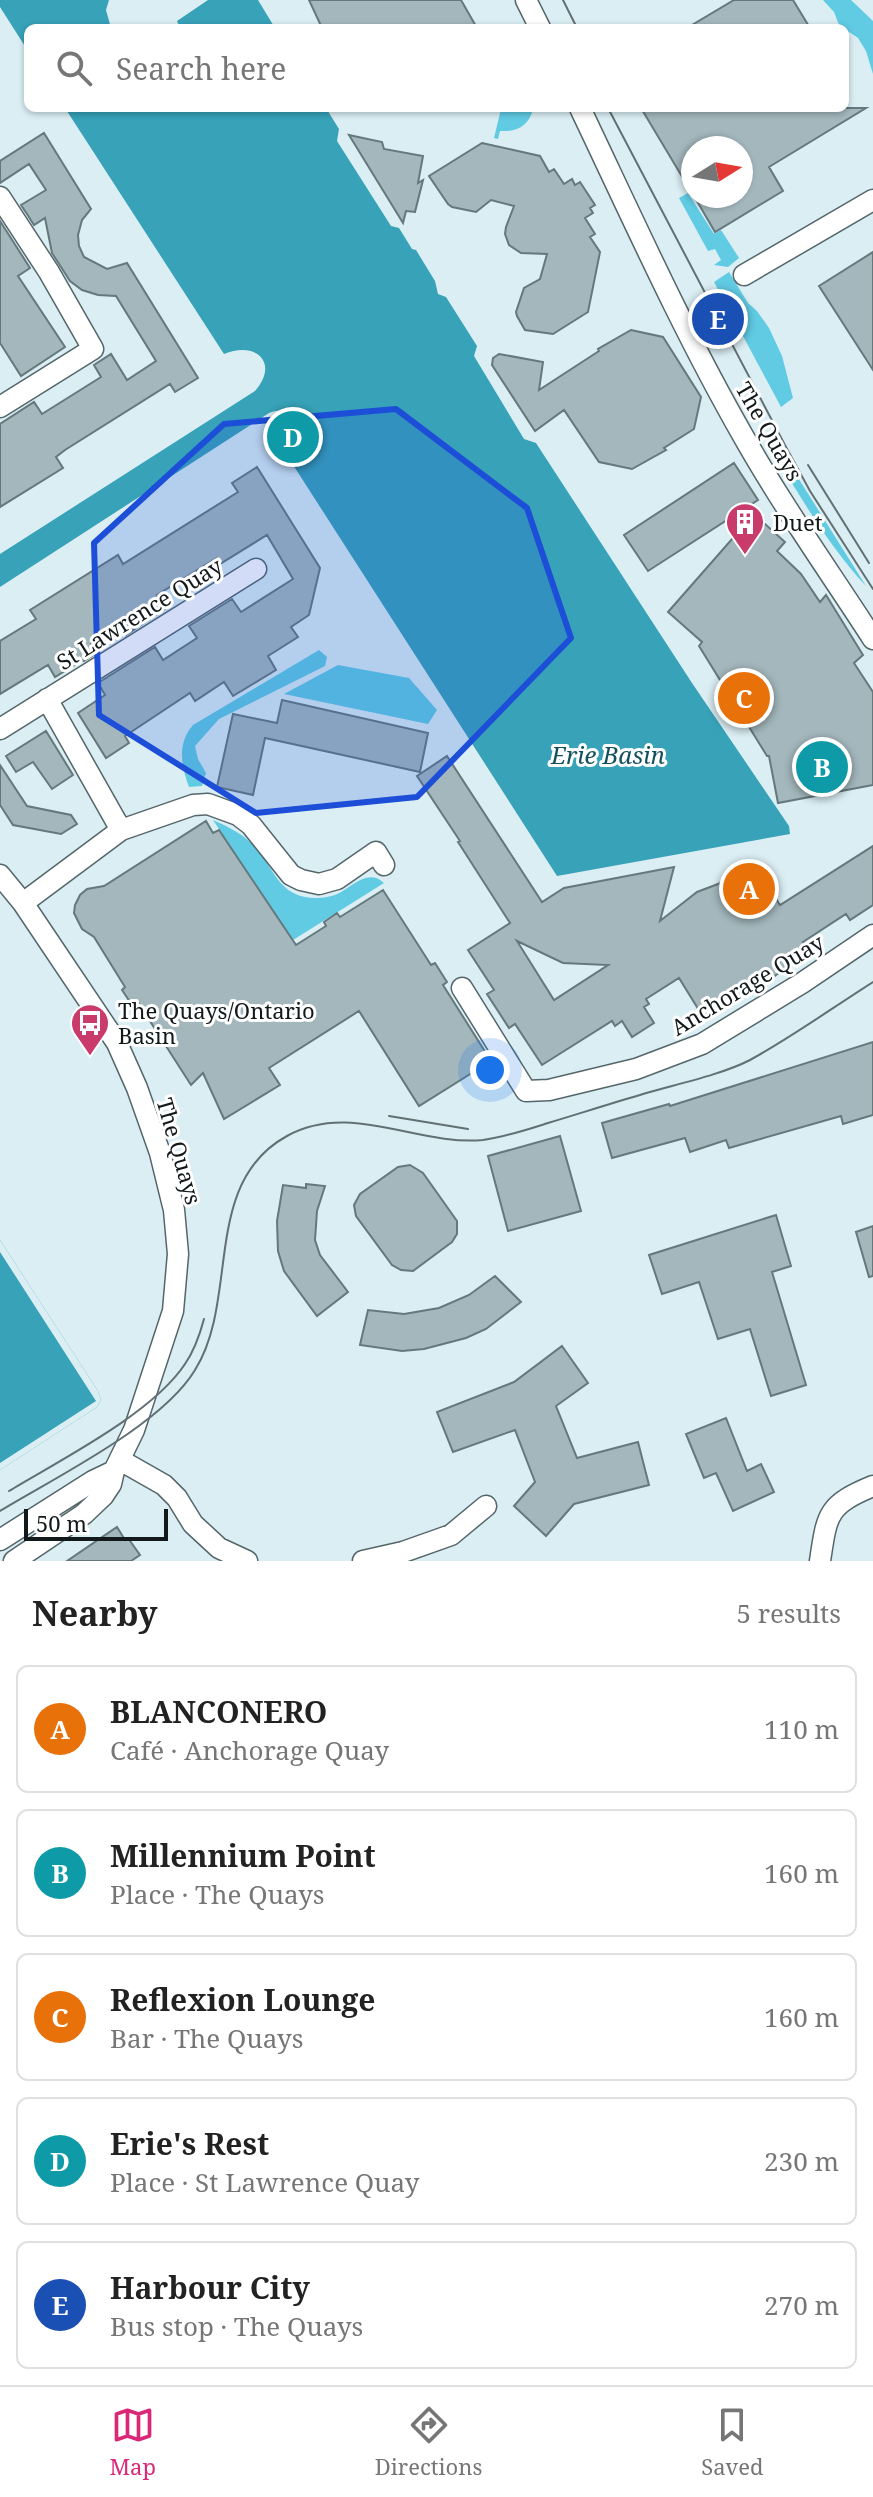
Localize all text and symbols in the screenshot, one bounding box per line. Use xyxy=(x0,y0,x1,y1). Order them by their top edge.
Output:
search box xyxy=(24,24,849,112)
icon: search xyxy=(52,46,96,90)
text: Search here xyxy=(116,48,286,89)
north arrow xyxy=(681,136,753,208)
pin: E xyxy=(692,289,744,349)
street label: The Quays xyxy=(730,376,810,486)
pin: D xyxy=(267,407,319,467)
building icon: Duet xyxy=(724,501,766,556)
place label: Duet xyxy=(773,507,823,537)
street label: St Lawrence Quay xyxy=(51,550,228,676)
pin: C xyxy=(718,668,770,728)
pin: B xyxy=(796,737,848,797)
water label: Erie Basin xyxy=(550,738,665,771)
pin: A xyxy=(723,859,775,919)
street label: Anchorage Quay xyxy=(665,926,830,1042)
place label: The Quays/Ontario Basin xyxy=(118,995,315,1050)
bus stop icon: The Quays/Ontario Basin xyxy=(69,1002,111,1057)
your location xyxy=(470,1050,510,1090)
street label: The Quays xyxy=(150,1094,210,1208)
scale bar xyxy=(24,1505,168,1541)
text: 50 m xyxy=(36,1508,87,1538)
text: Nearby xyxy=(32,1590,158,1636)
text: 5 results xyxy=(736,1595,841,1631)
text: BLANCONERO xyxy=(110,1691,327,1732)
text: A xyxy=(50,1711,70,1747)
text: 110 m xyxy=(764,1711,839,1747)
text: Café · Anchorage Quay xyxy=(110,1732,389,1768)
text: Millennium Point xyxy=(110,1835,376,1876)
text: B xyxy=(51,1855,69,1891)
text: 160 m xyxy=(764,1855,839,1891)
text: Place · The Quays xyxy=(110,1876,325,1912)
text: Reflexion Lounge xyxy=(110,1979,375,2020)
text: C xyxy=(51,1999,69,2035)
text: 160 m xyxy=(764,1999,839,2035)
text: Bar · The Quays xyxy=(110,2020,303,2056)
text: Erie's Rest xyxy=(110,2123,269,2164)
text: D xyxy=(50,2143,70,2179)
text: 230 m xyxy=(764,2143,839,2179)
text: Place · St Lawrence Quay xyxy=(110,2164,419,2200)
text: Harbour City xyxy=(110,2267,310,2308)
text: E xyxy=(52,2287,68,2323)
text: 270 m xyxy=(764,2287,839,2323)
text: Bus stop · The Quays xyxy=(110,2308,363,2344)
tab: Map xyxy=(109,2403,156,2481)
tab: Directions xyxy=(375,2403,482,2481)
tab: Saved xyxy=(701,2403,764,2481)

